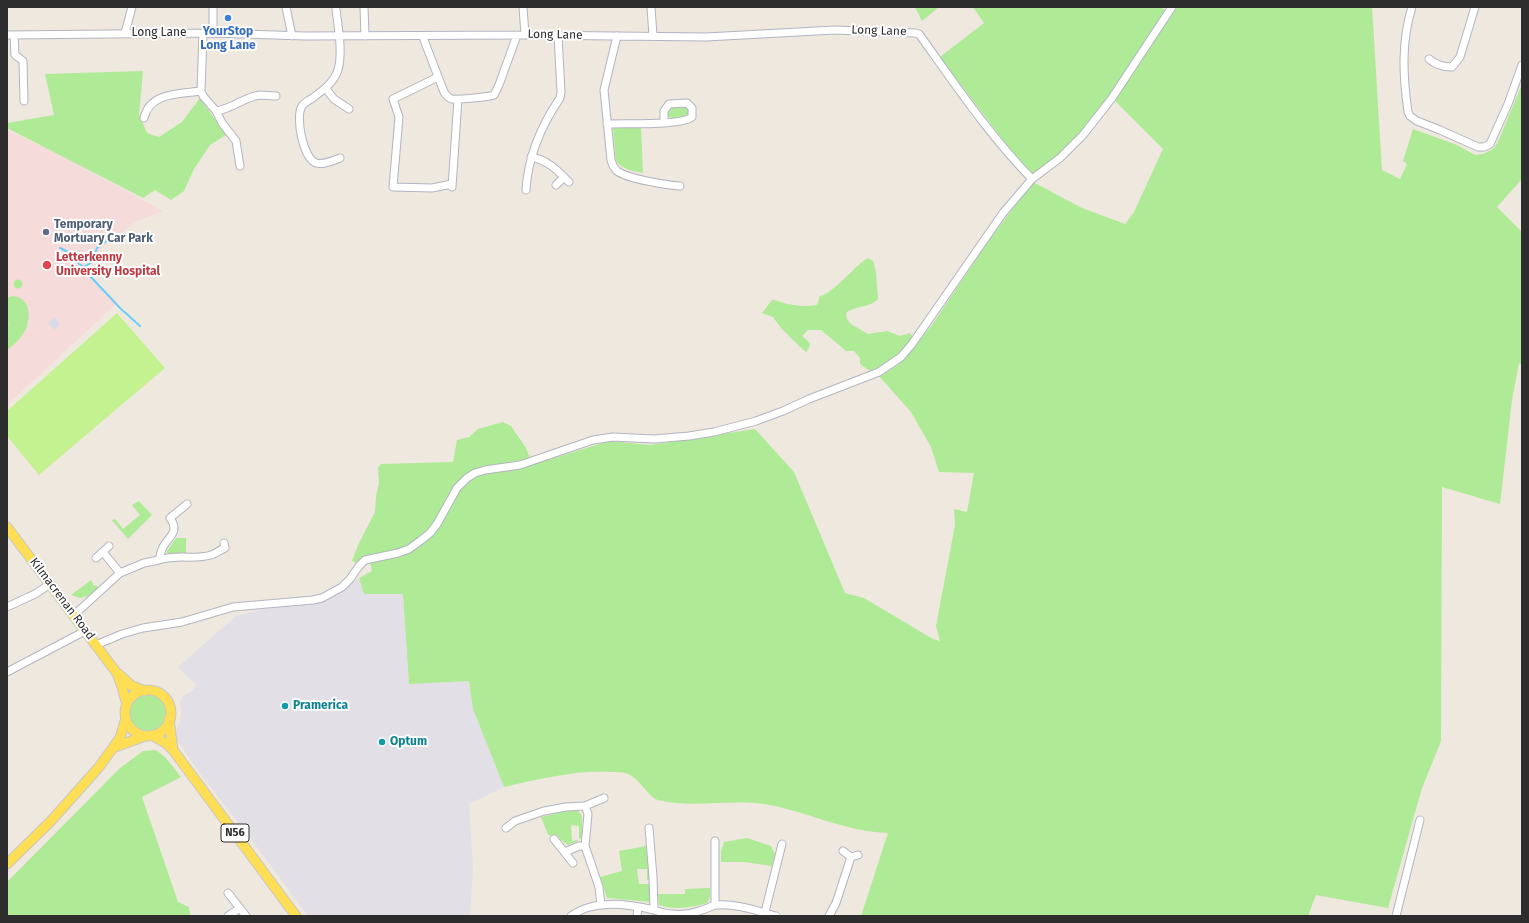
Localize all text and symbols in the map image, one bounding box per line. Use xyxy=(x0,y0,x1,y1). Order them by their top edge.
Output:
marker: YourStop Long Lane xyxy=(223,13,233,23)
street label: Long Lane xyxy=(851,23,907,39)
place label: YourStop Long Lane xyxy=(200,25,256,53)
street label: Long Lane xyxy=(131,26,187,40)
street label: Long Lane xyxy=(527,27,583,43)
place label: Temporary Mortuary Car Park xyxy=(54,218,153,246)
marker: Temporary Mortuary Car Park xyxy=(41,227,51,237)
place label: Letterkenny University Hospital xyxy=(56,251,160,279)
marker: Letterkenny University Hospital xyxy=(41,259,53,271)
street label: Kilmacrenan Road xyxy=(27,555,97,643)
place label: Pramerica xyxy=(293,699,348,713)
marker: Pramerica xyxy=(280,701,290,711)
place label: Optum xyxy=(390,735,427,749)
marker: Optum xyxy=(377,737,387,747)
road number: N56 xyxy=(221,824,249,842)

